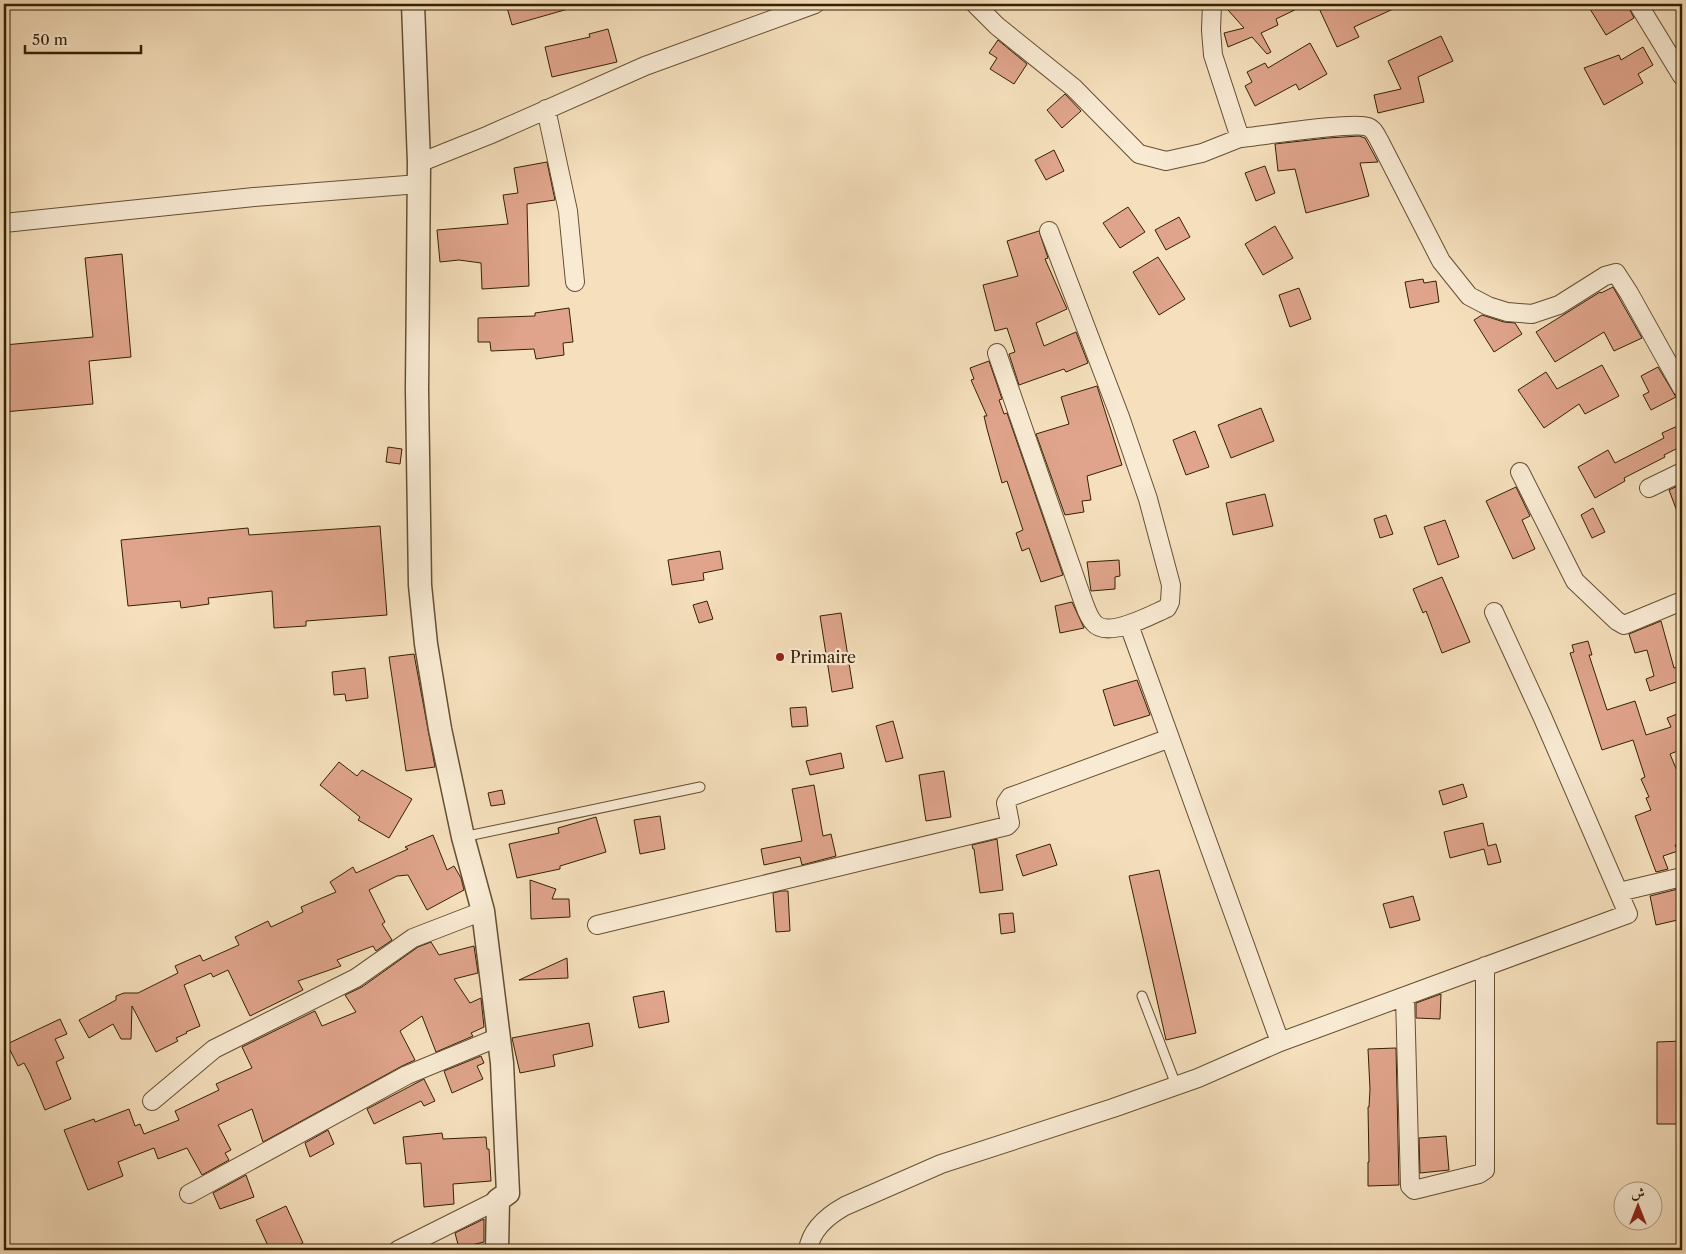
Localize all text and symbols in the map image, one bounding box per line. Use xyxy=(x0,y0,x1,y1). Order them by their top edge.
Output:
scale bar xyxy=(25,22,141,54)
text: 50 m xyxy=(32,30,68,49)
place label: Primaire xyxy=(790,647,856,667)
marker: Primaire xyxy=(774,651,786,663)
north arrow xyxy=(1614,1182,1664,1232)
text: ش xyxy=(1631,1184,1645,1202)

